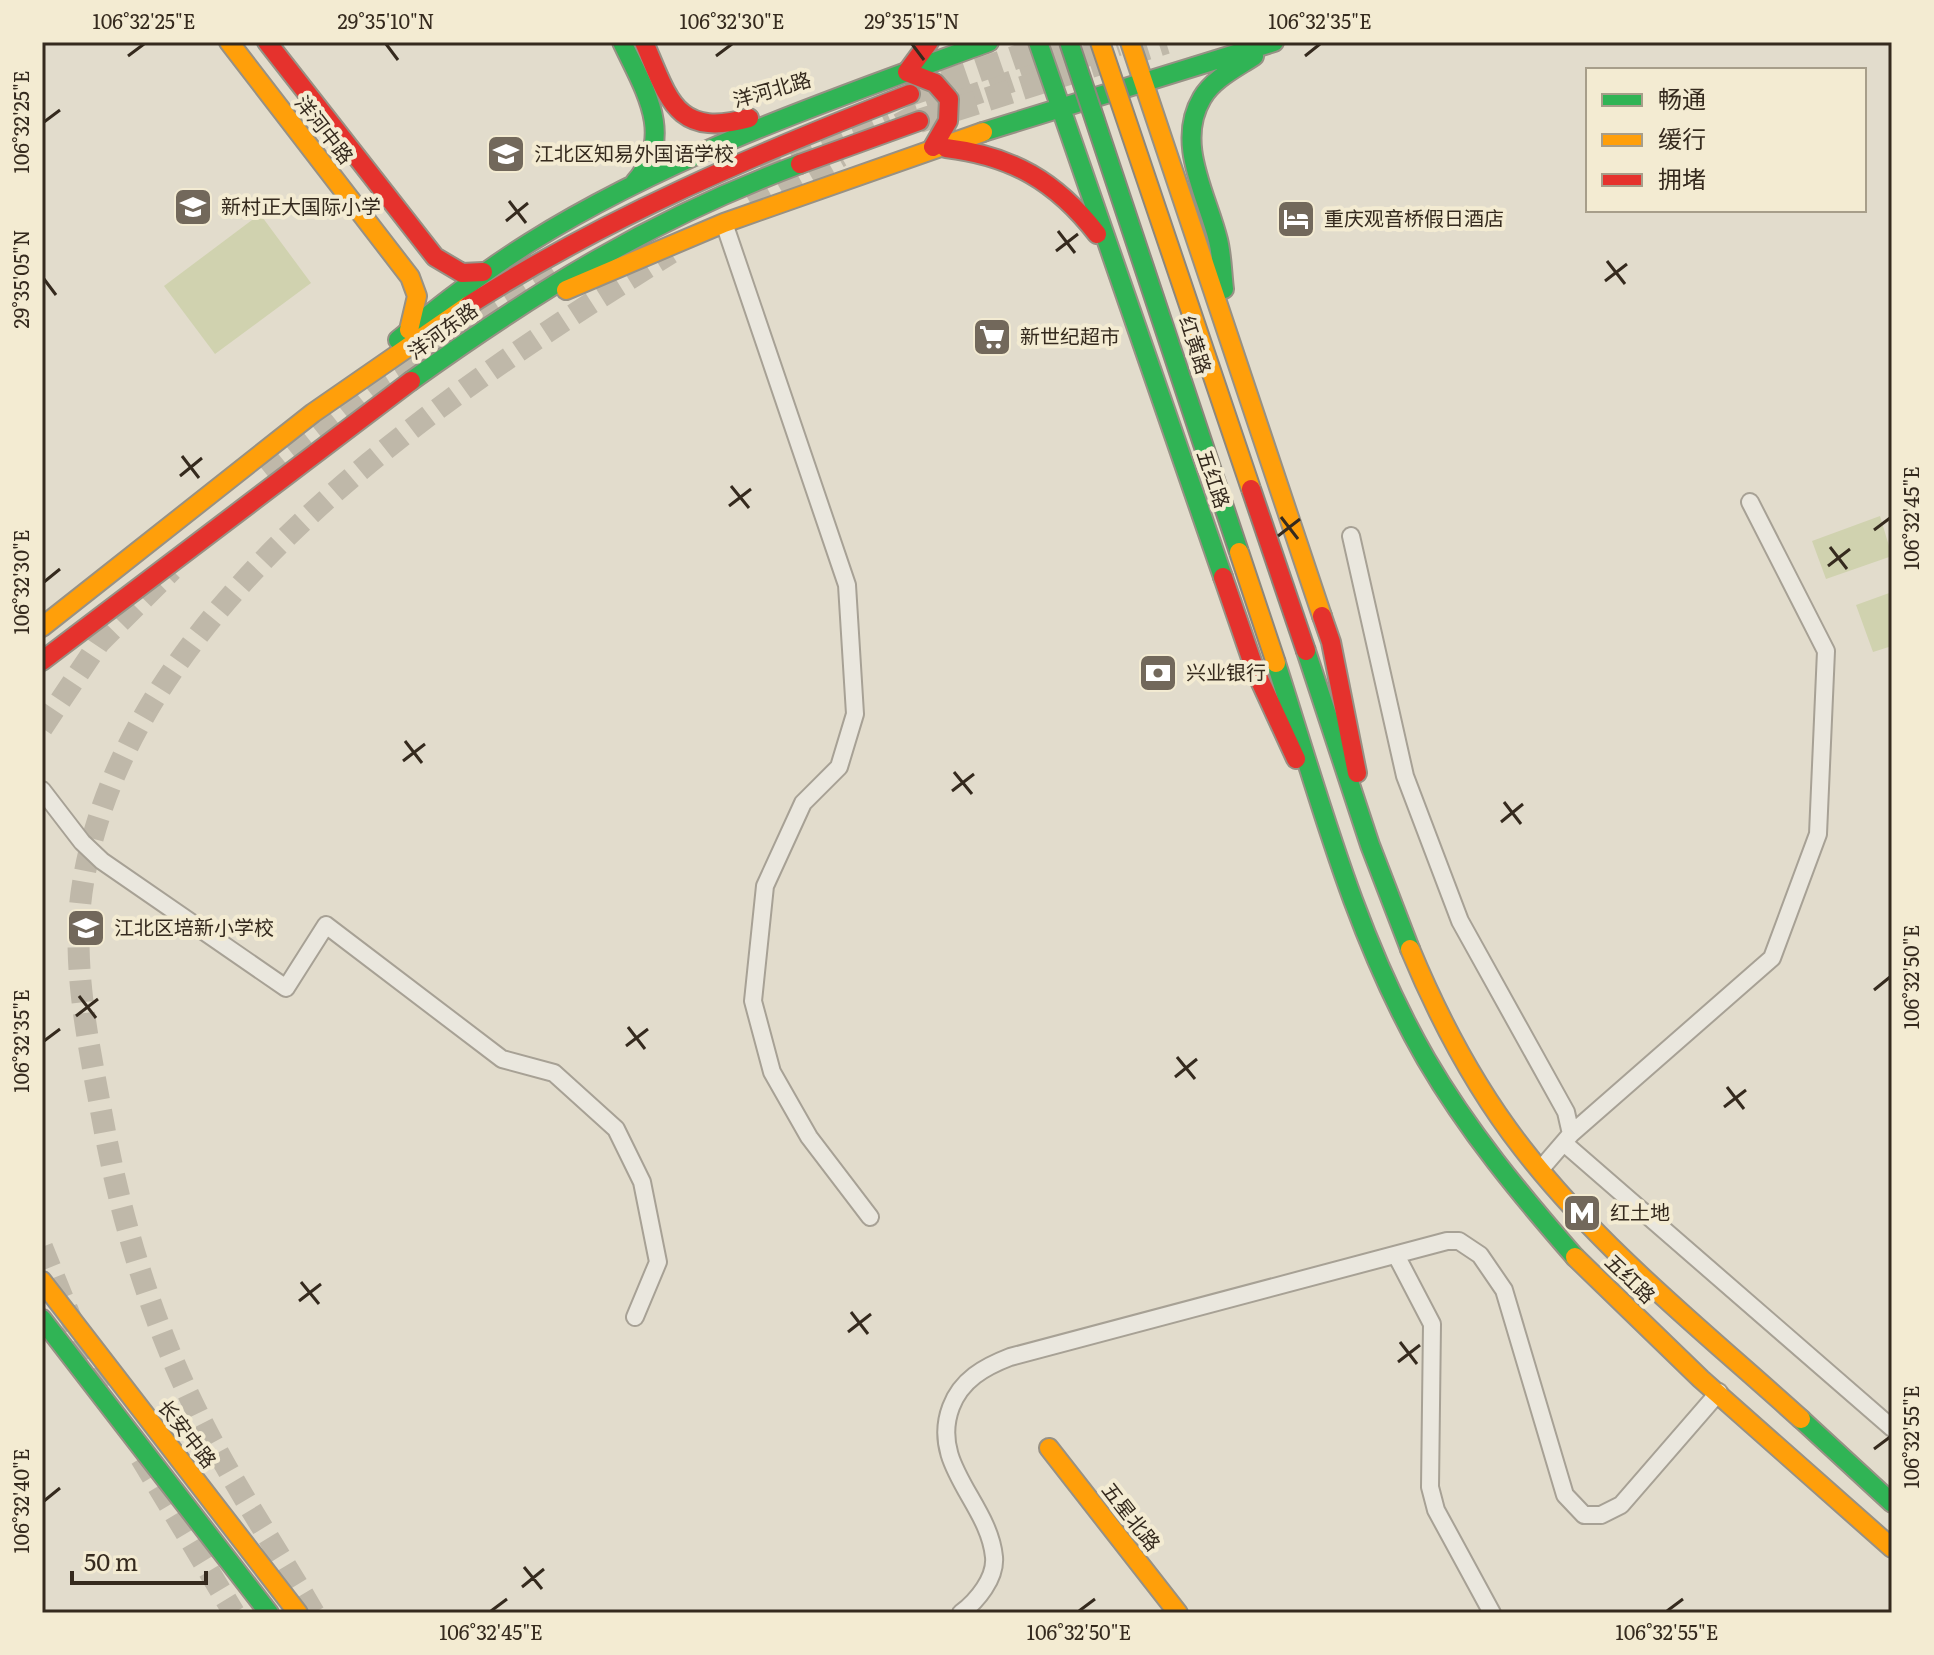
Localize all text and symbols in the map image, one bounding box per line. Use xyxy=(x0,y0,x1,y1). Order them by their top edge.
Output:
text: 106°32'25"E xyxy=(93,5,195,35)
text: 29°35'10"N xyxy=(338,5,434,35)
text: 106°32'30"E xyxy=(680,5,784,35)
text: 29°35'15"N xyxy=(864,5,960,35)
text: 106°32'35"E xyxy=(1268,5,1372,35)
street label: 洋河北路 xyxy=(729,63,814,114)
legend xyxy=(1586,68,1866,212)
text: 106°32'25"E xyxy=(5,71,35,173)
text: 畅通 xyxy=(1658,80,1706,115)
street label: 洋河中路 xyxy=(289,88,362,170)
text: 缓行 xyxy=(1658,120,1706,155)
school or university icon: 江北区知易外国语学校 xyxy=(485,133,527,175)
place label: 江北区知易外国语学校 xyxy=(534,137,734,167)
text: 拥堵 xyxy=(1658,160,1706,195)
school or university icon: 新村正大国际小学 xyxy=(172,186,214,228)
place label: 新村正大国际小学 xyxy=(221,190,381,220)
hotel icon: 重庆观音桥假日酒店 xyxy=(1275,198,1317,240)
place label: 重庆观音桥假日酒店 xyxy=(1324,202,1504,232)
text: 29°35'05"N xyxy=(5,230,35,328)
street label: 洋河东路 xyxy=(401,294,483,365)
street label: 红黄路 xyxy=(1173,311,1220,378)
supermarket icon: 新世纪超市 xyxy=(971,316,1013,358)
place label: 新世纪超市 xyxy=(1020,320,1120,350)
street label: 五红路 xyxy=(1191,445,1239,512)
text: 106°32'45"E xyxy=(1895,466,1925,570)
text: 106°32'30"E xyxy=(5,530,35,634)
bank icon: 兴业银行 xyxy=(1137,652,1179,694)
place label: 兴业银行 xyxy=(1186,656,1266,686)
school or university icon: 江北区培新小学校 xyxy=(65,907,107,949)
place label: 江北区培新小学校 xyxy=(114,911,274,941)
text: 106°32'50"E xyxy=(1895,925,1925,1029)
text: 106°32'35"E xyxy=(5,989,35,1093)
metro station icon: 红土地 xyxy=(1561,1192,1603,1234)
place label: 红土地 xyxy=(1610,1196,1670,1226)
street label: 五红路 xyxy=(1599,1246,1663,1309)
text: 106°32'55"E xyxy=(1895,1386,1925,1488)
street label: 长安中路 xyxy=(152,1392,225,1474)
text: 106°32'40"E xyxy=(5,1448,35,1554)
street label: 五星北路 xyxy=(1096,1475,1169,1557)
scale bar xyxy=(72,1535,206,1585)
text: 50 m xyxy=(84,1543,138,1578)
text: 106°32'45"E xyxy=(439,1616,543,1646)
text: 106°32'50"E xyxy=(1027,1616,1131,1646)
text: 106°32'55"E xyxy=(1616,1616,1718,1646)

